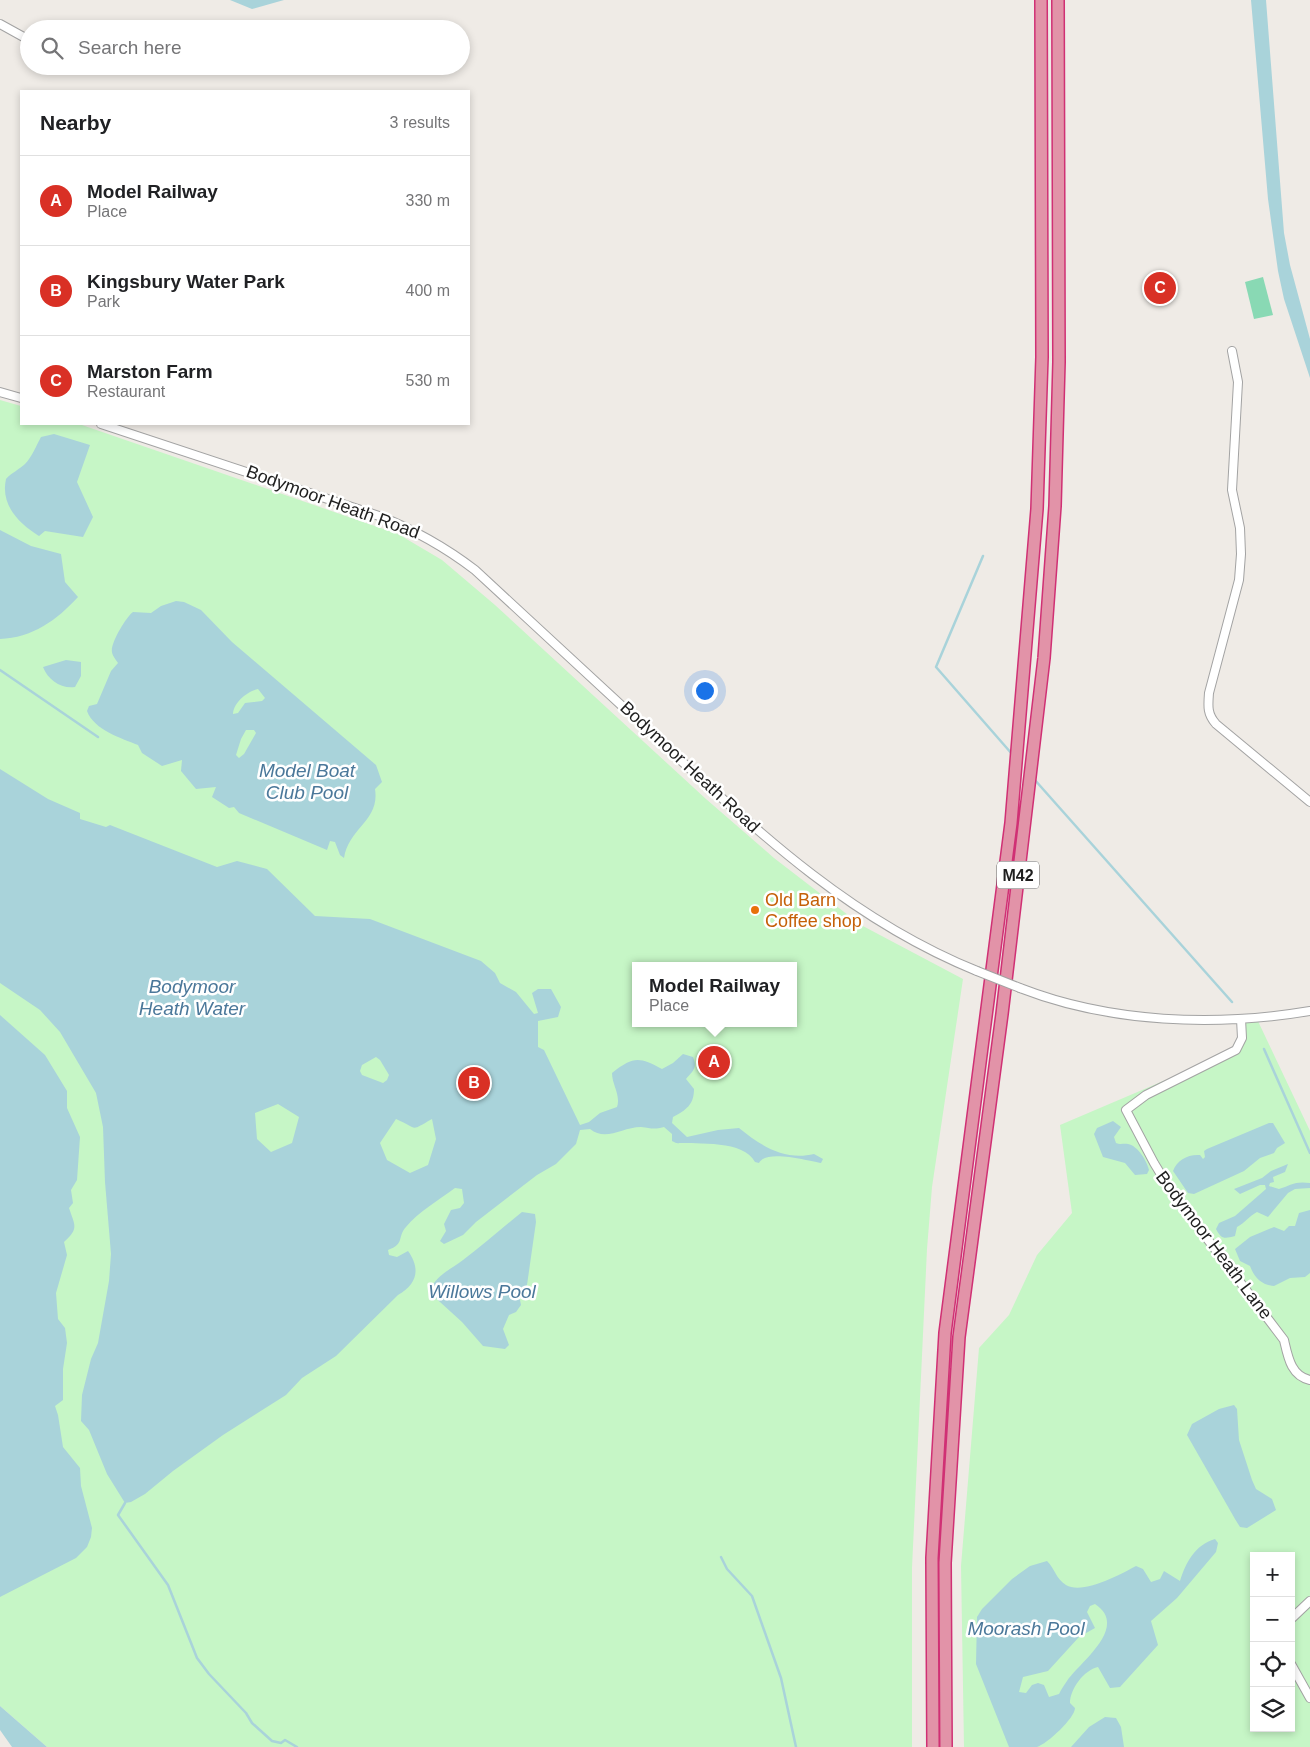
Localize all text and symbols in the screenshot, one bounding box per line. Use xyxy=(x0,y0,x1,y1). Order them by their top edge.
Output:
search box xyxy=(20,20,470,75)
icon: search xyxy=(38,34,66,62)
text: Search here xyxy=(78,37,182,58)
text: Nearby xyxy=(40,111,111,134)
text: 3 results xyxy=(390,114,450,131)
text: Model Railway xyxy=(87,181,218,202)
text: A xyxy=(50,192,62,209)
text: 330 m xyxy=(406,192,450,209)
text: Place xyxy=(87,203,127,220)
pin: C xyxy=(1144,269,1176,307)
text: Kingsbury Water Park xyxy=(87,271,285,292)
text: B xyxy=(50,282,62,299)
text: 400 m xyxy=(406,282,450,299)
text: Park xyxy=(87,293,120,310)
text: Marston Farm xyxy=(87,361,213,382)
text: C xyxy=(50,372,62,389)
text: 530 m xyxy=(406,372,450,389)
text: Restaurant xyxy=(87,383,165,400)
street label: Bodymoor Heath Road xyxy=(244,461,422,543)
your location xyxy=(692,678,718,704)
street label: Bodymoor Heath Road xyxy=(616,697,764,837)
water label: Model Boat Club Pool xyxy=(259,760,356,803)
road number: M42 xyxy=(997,862,1039,888)
place label: Old Barn Coffee shop xyxy=(765,890,862,931)
marker: Old Barn Coffee shop xyxy=(749,904,761,916)
popup xyxy=(632,962,797,1027)
text: Model Railway xyxy=(649,975,780,996)
water label: Bodymoor Heath Water xyxy=(139,976,246,1019)
text: Place xyxy=(649,997,689,1014)
pin: A xyxy=(698,1043,730,1081)
pin: B xyxy=(458,1064,490,1102)
street label: Bodymoor Heath Lane xyxy=(1152,1167,1276,1323)
water label: Willows Pool xyxy=(428,1281,537,1302)
map controls xyxy=(1250,1552,1295,1732)
button: + xyxy=(1250,1552,1295,1597)
button: − xyxy=(1250,1597,1295,1642)
water label: Moorash Pool xyxy=(967,1618,1085,1639)
button: locate xyxy=(1250,1642,1295,1687)
button: layers xyxy=(1250,1687,1295,1732)

